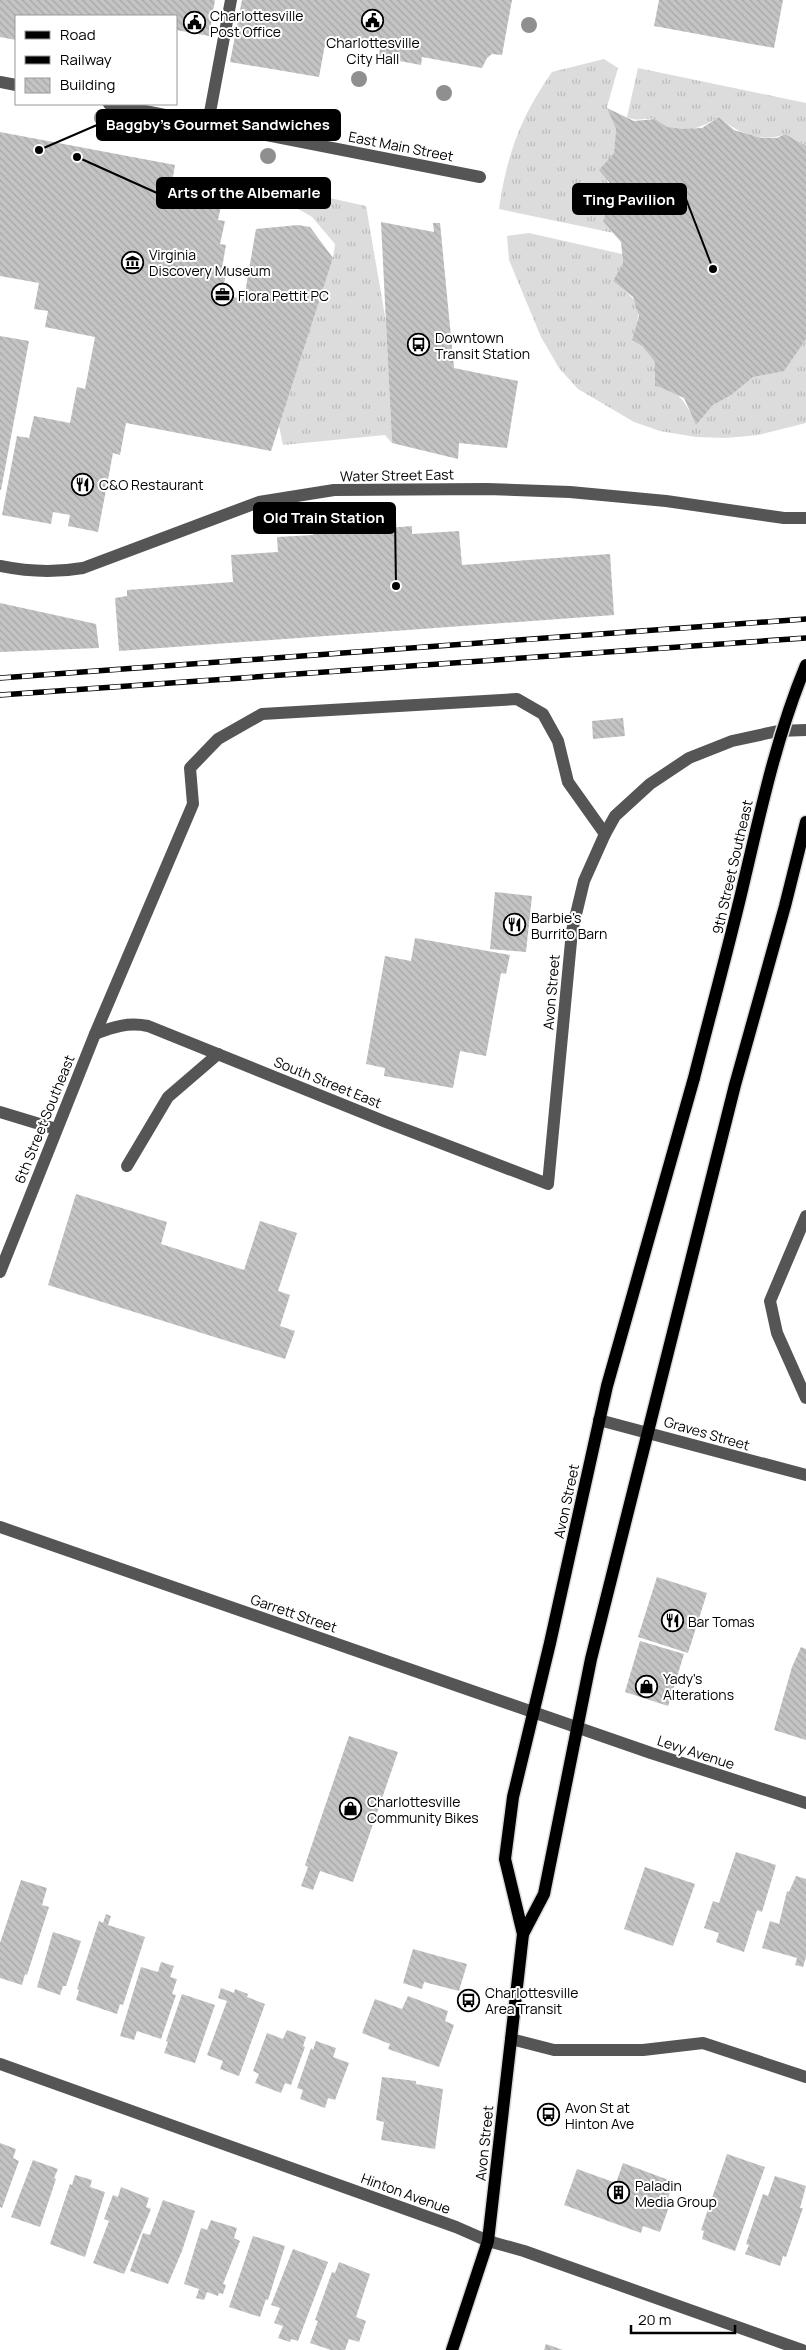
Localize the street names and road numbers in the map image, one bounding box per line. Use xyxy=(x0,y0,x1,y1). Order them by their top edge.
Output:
street label: East Main Street xyxy=(347,127,455,166)
street label: Water Street East xyxy=(340,464,455,485)
street label: 9th Street Southeast xyxy=(707,798,757,936)
street label: Avon Street xyxy=(538,953,564,1031)
street label: 6th Street Southeast xyxy=(9,1051,79,1186)
street label: South Street East xyxy=(271,1052,385,1112)
street label: Graves Street xyxy=(662,1412,752,1454)
street label: Avon Street xyxy=(549,1462,583,1540)
street label: Garrett Street xyxy=(248,1589,340,1637)
street label: Levy Avenue xyxy=(655,1731,737,1773)
street label: Avon Street xyxy=(471,2104,497,2182)
street label: Hinton Avenue xyxy=(359,2168,453,2218)

